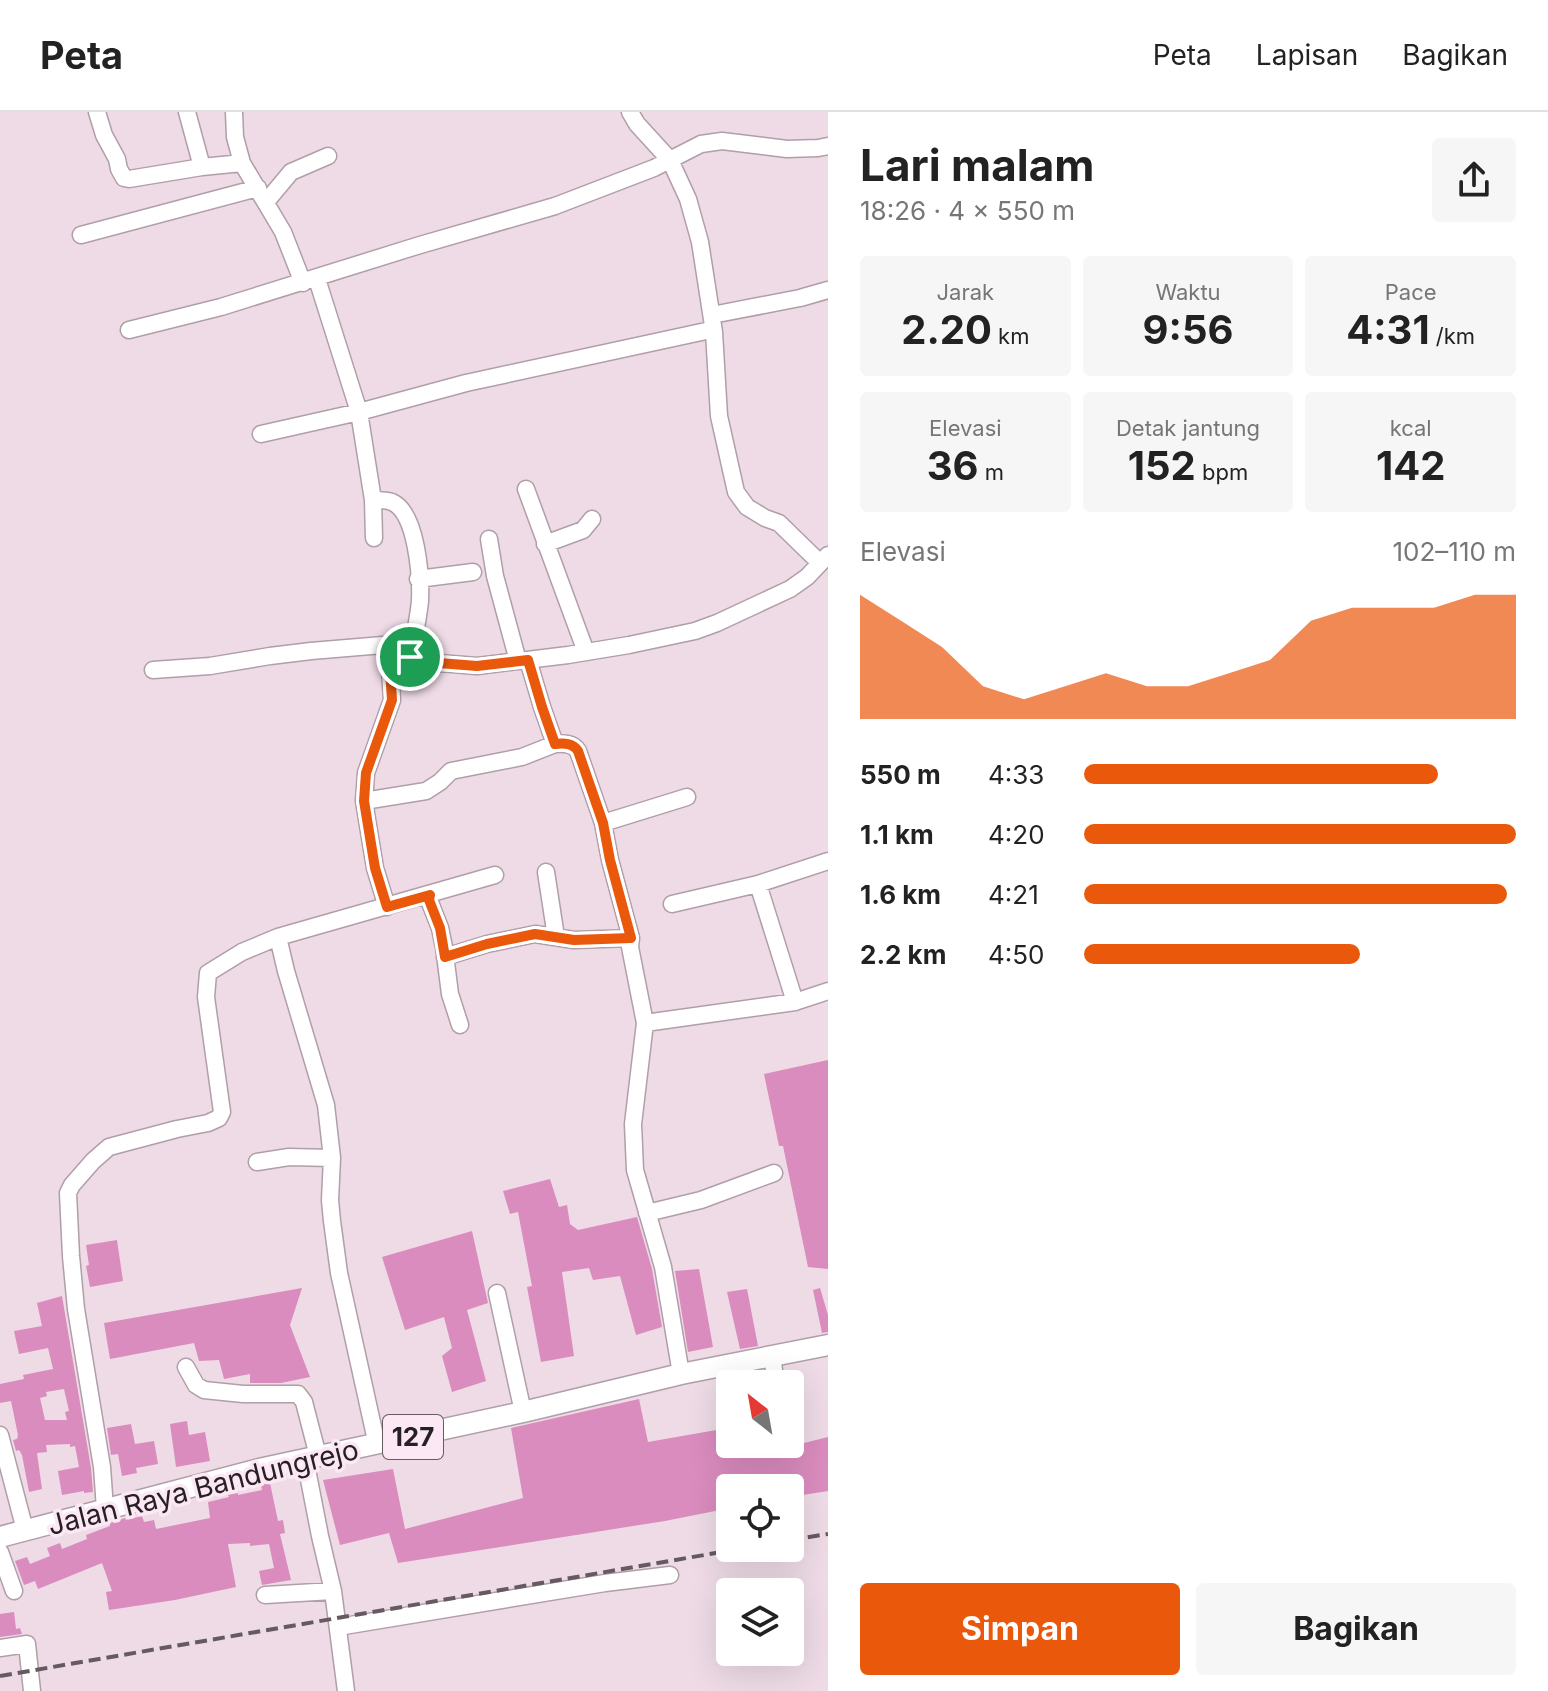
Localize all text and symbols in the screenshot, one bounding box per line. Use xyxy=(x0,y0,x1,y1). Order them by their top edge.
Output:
text: Peta xyxy=(40,32,123,78)
text: Peta xyxy=(1153,38,1212,72)
text: Lapisan xyxy=(1256,38,1358,72)
text: Bagikan xyxy=(1402,38,1508,72)
text: Lari malam xyxy=(860,138,1094,192)
button: share xyxy=(1432,138,1516,222)
text: 18:26 · 4 × 550 m xyxy=(860,195,1075,226)
text: Jarak xyxy=(937,279,994,305)
text: Waktu xyxy=(1155,279,1221,305)
text: Pace xyxy=(1385,279,1437,305)
text: 2.20 xyxy=(901,305,992,354)
text: 9:56 xyxy=(1143,305,1233,354)
text: 4:31 xyxy=(1346,305,1430,354)
text: km xyxy=(992,323,1029,349)
text: /km xyxy=(1430,323,1475,349)
text: Elevasi xyxy=(929,415,1002,441)
text: Detak jantung xyxy=(1116,415,1260,441)
text: kcal xyxy=(1390,415,1432,441)
text: 36 xyxy=(927,441,978,490)
text: 152 xyxy=(1128,441,1196,490)
text: 142 xyxy=(1376,441,1445,490)
text: m xyxy=(978,459,1004,485)
text: bpm xyxy=(1196,459,1248,485)
text: Elevasi xyxy=(860,536,946,567)
text: 102–110 m xyxy=(1393,536,1516,567)
pin xyxy=(376,623,444,691)
icon: arrive xyxy=(388,635,432,679)
text: 550 m xyxy=(860,759,941,790)
text: 4:33 xyxy=(988,759,1044,790)
text: 1.1 km xyxy=(860,819,934,850)
text: 4:20 xyxy=(988,819,1045,850)
text: 1.6 km xyxy=(860,879,941,910)
text: 4:21 xyxy=(988,879,1039,910)
text: 2.2 km xyxy=(860,939,946,970)
text: 4:50 xyxy=(988,939,1045,970)
north arrow xyxy=(716,1370,804,1458)
map controls xyxy=(716,1370,804,1666)
road number: 127 xyxy=(383,1415,443,1459)
street label: Jalan Raya Bandungrejo xyxy=(44,1432,362,1542)
button: locate xyxy=(716,1474,804,1562)
button: layers xyxy=(716,1578,804,1666)
button: Simpan xyxy=(860,1583,1180,1675)
button: Bagikan xyxy=(1196,1583,1516,1675)

